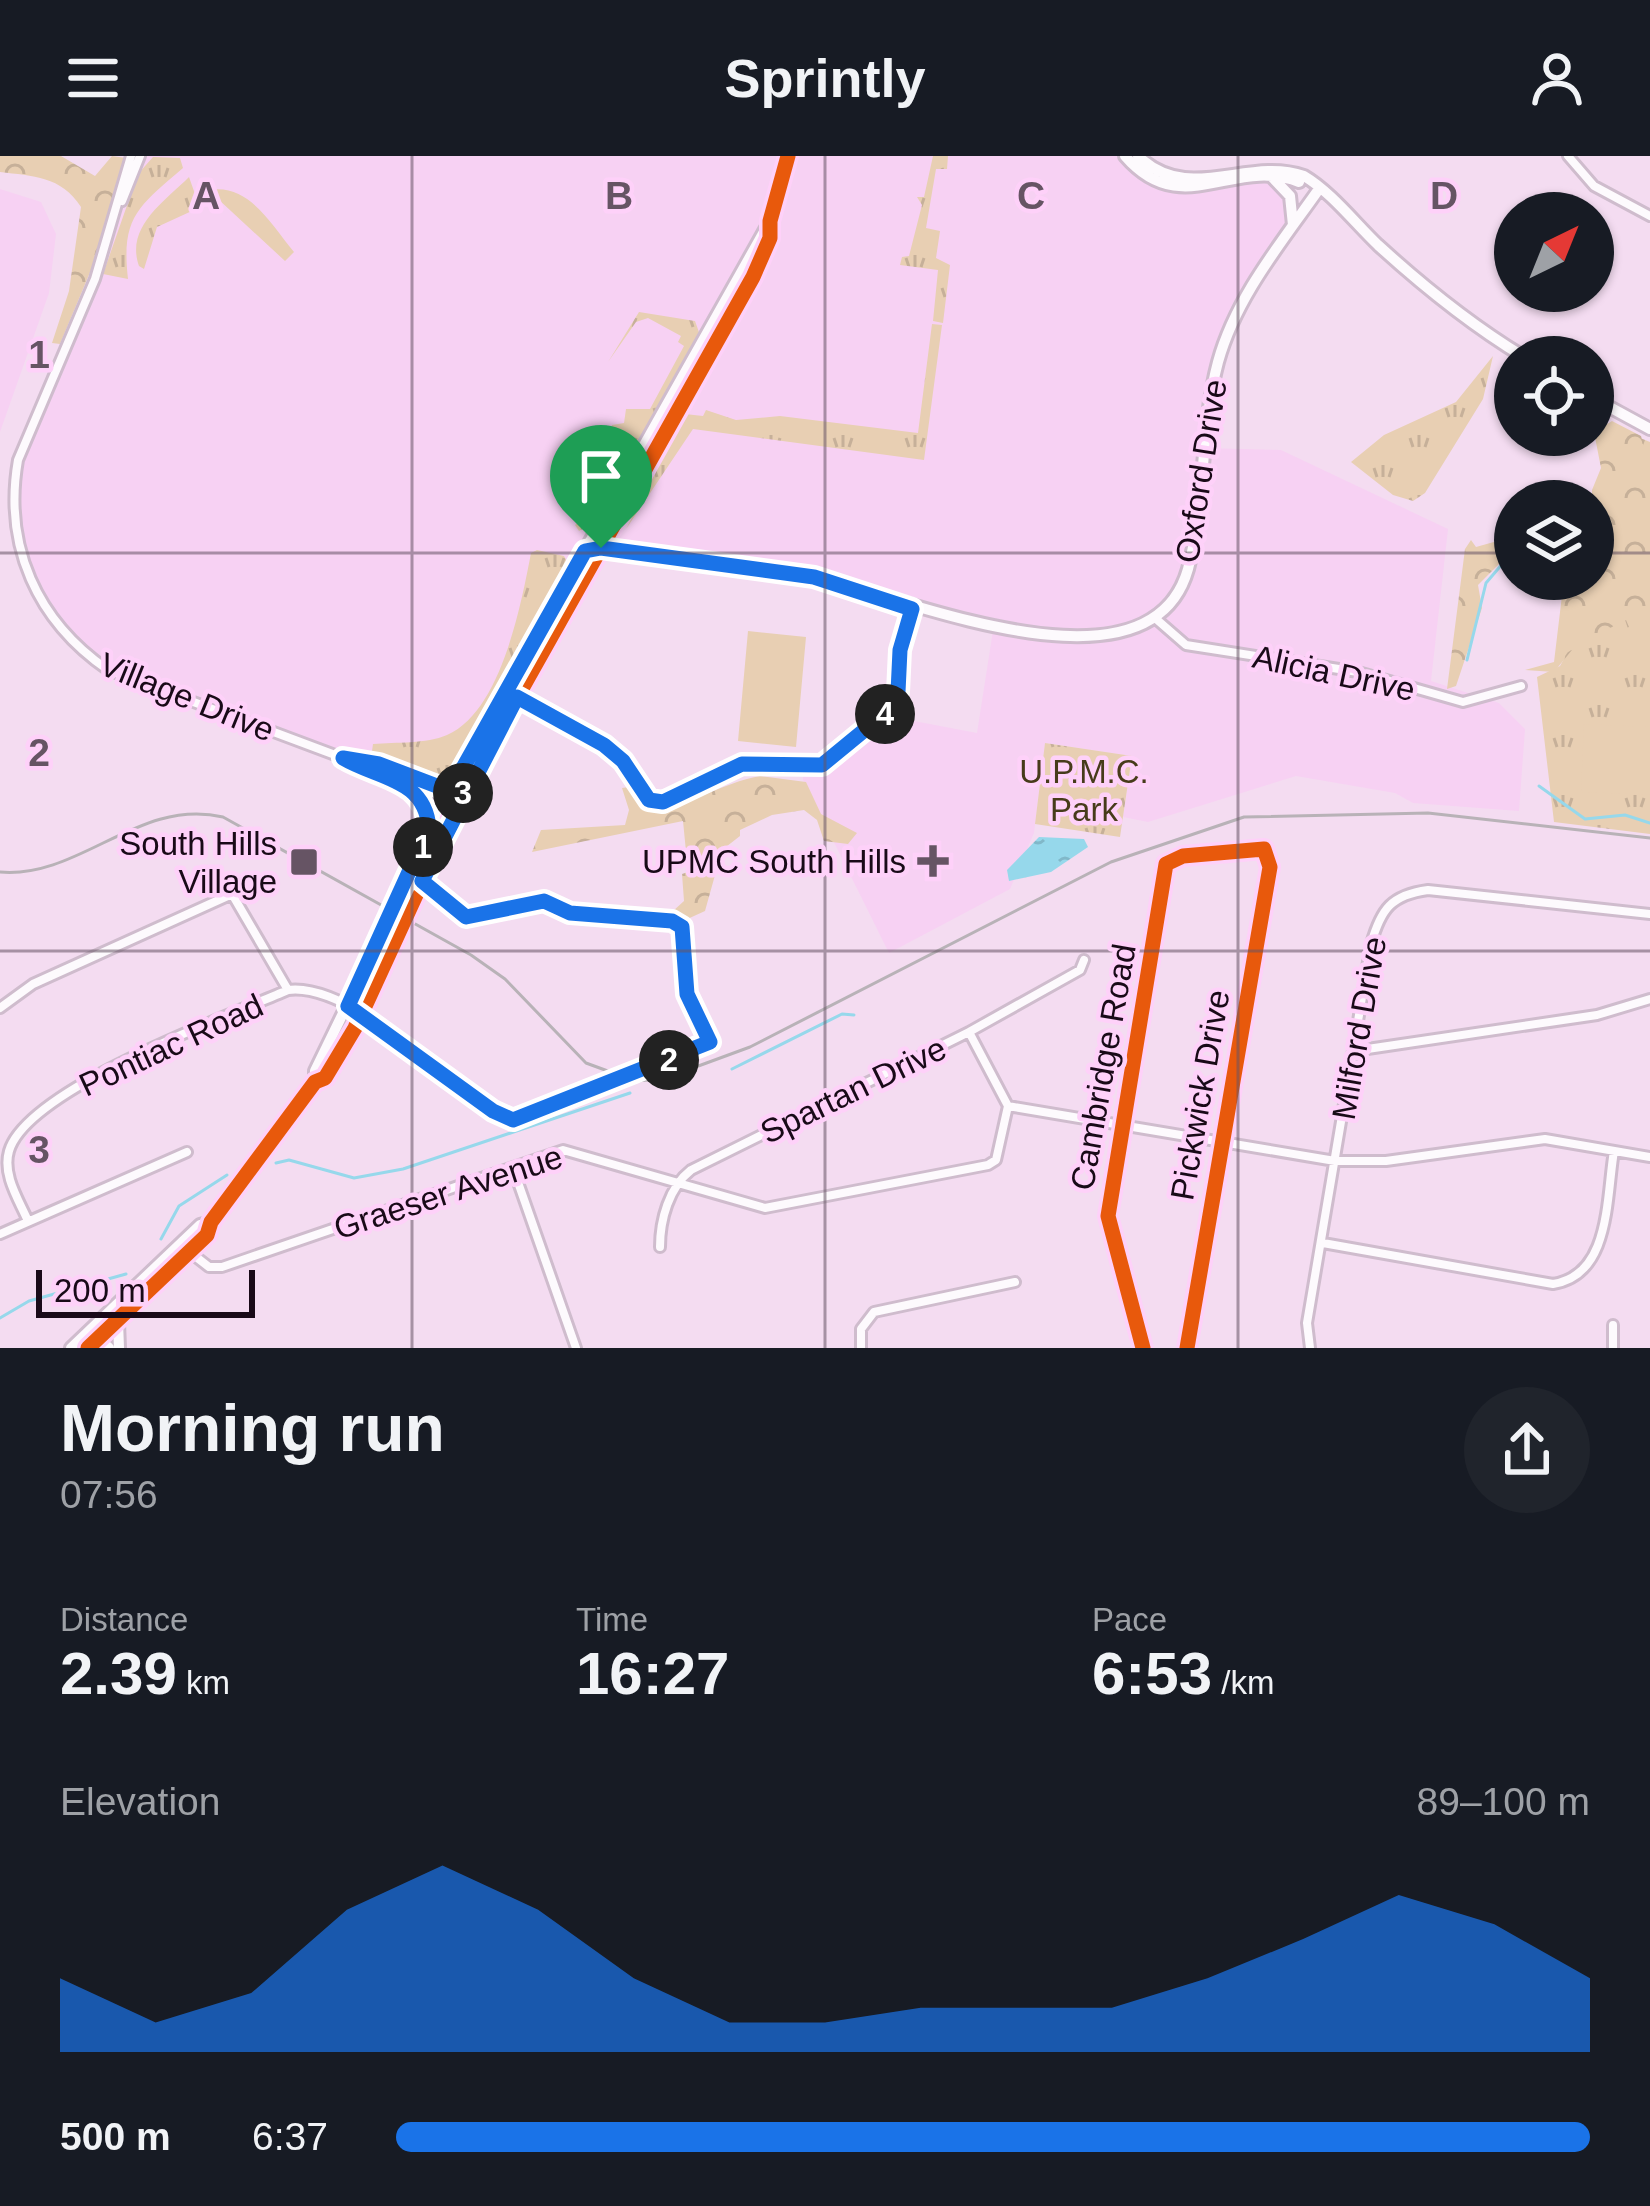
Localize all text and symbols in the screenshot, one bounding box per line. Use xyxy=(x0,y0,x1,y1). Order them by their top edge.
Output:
icon: menu xyxy=(60,45,126,111)
icon: person xyxy=(1524,45,1590,111)
text: Sprintly xyxy=(724,48,926,108)
text: A xyxy=(192,174,220,217)
text: B xyxy=(605,174,633,217)
text: C xyxy=(1017,174,1045,217)
text: D xyxy=(1430,174,1458,217)
north arrow xyxy=(1494,192,1614,312)
map controls xyxy=(1494,192,1614,600)
text: 1 xyxy=(28,333,50,376)
button: locate xyxy=(1494,336,1614,456)
street label: Oxford Drive xyxy=(1168,377,1234,565)
pin xyxy=(550,425,652,548)
icon: arrive xyxy=(568,443,634,509)
button: layers xyxy=(1494,480,1614,600)
street label: Alicia Drive xyxy=(1249,638,1419,708)
street label: Village Drive xyxy=(94,645,280,749)
pin: 4 xyxy=(855,684,915,744)
text: 4 xyxy=(876,695,894,732)
text: 2 xyxy=(28,731,50,774)
park label: U.P.M.C. Park xyxy=(1019,753,1149,828)
pin: 3 xyxy=(433,763,493,823)
text: 3 xyxy=(454,774,472,811)
pin: 1 xyxy=(393,817,453,877)
place label: South Hills Village xyxy=(119,825,277,900)
text: 1 xyxy=(414,828,432,865)
place label: UPMC South Hills xyxy=(642,843,906,880)
marker: UPMC South Hills xyxy=(917,845,949,877)
marker: South Hills Village xyxy=(288,846,320,878)
street label: Milford Drive xyxy=(1325,934,1393,1122)
street label: Cambridge Road xyxy=(1063,941,1143,1193)
street label: Pontiac Road xyxy=(73,986,269,1104)
street label: Pickwick Drive xyxy=(1163,987,1237,1203)
street label: Spartan Drive xyxy=(754,1029,952,1151)
pin: 2 xyxy=(639,1030,699,1090)
text: 2 xyxy=(660,1041,678,1078)
text: 3 xyxy=(28,1128,50,1171)
street label: Graeser Avenue xyxy=(329,1138,567,1246)
scale bar xyxy=(36,1264,255,1317)
text: 200 m xyxy=(54,1272,146,1309)
button: share xyxy=(1464,1387,1590,1513)
text: Morning run xyxy=(60,1391,445,1465)
text: 07:56 xyxy=(60,1473,158,1516)
text: Distance xyxy=(60,1601,188,1638)
text: Time xyxy=(576,1601,648,1638)
text: Pace xyxy=(1092,1601,1167,1638)
text: 2.39 xyxy=(60,1640,177,1707)
text: 16:27 xyxy=(576,1640,729,1707)
text: 6:53 xyxy=(1092,1640,1212,1707)
text: km xyxy=(177,1664,230,1701)
text: /km xyxy=(1212,1664,1274,1701)
text: Elevation xyxy=(60,1780,220,1823)
text: 89–100 m xyxy=(1417,1780,1590,1823)
text: 500 m xyxy=(60,2115,171,2158)
text: 6:37 xyxy=(252,2115,328,2158)

